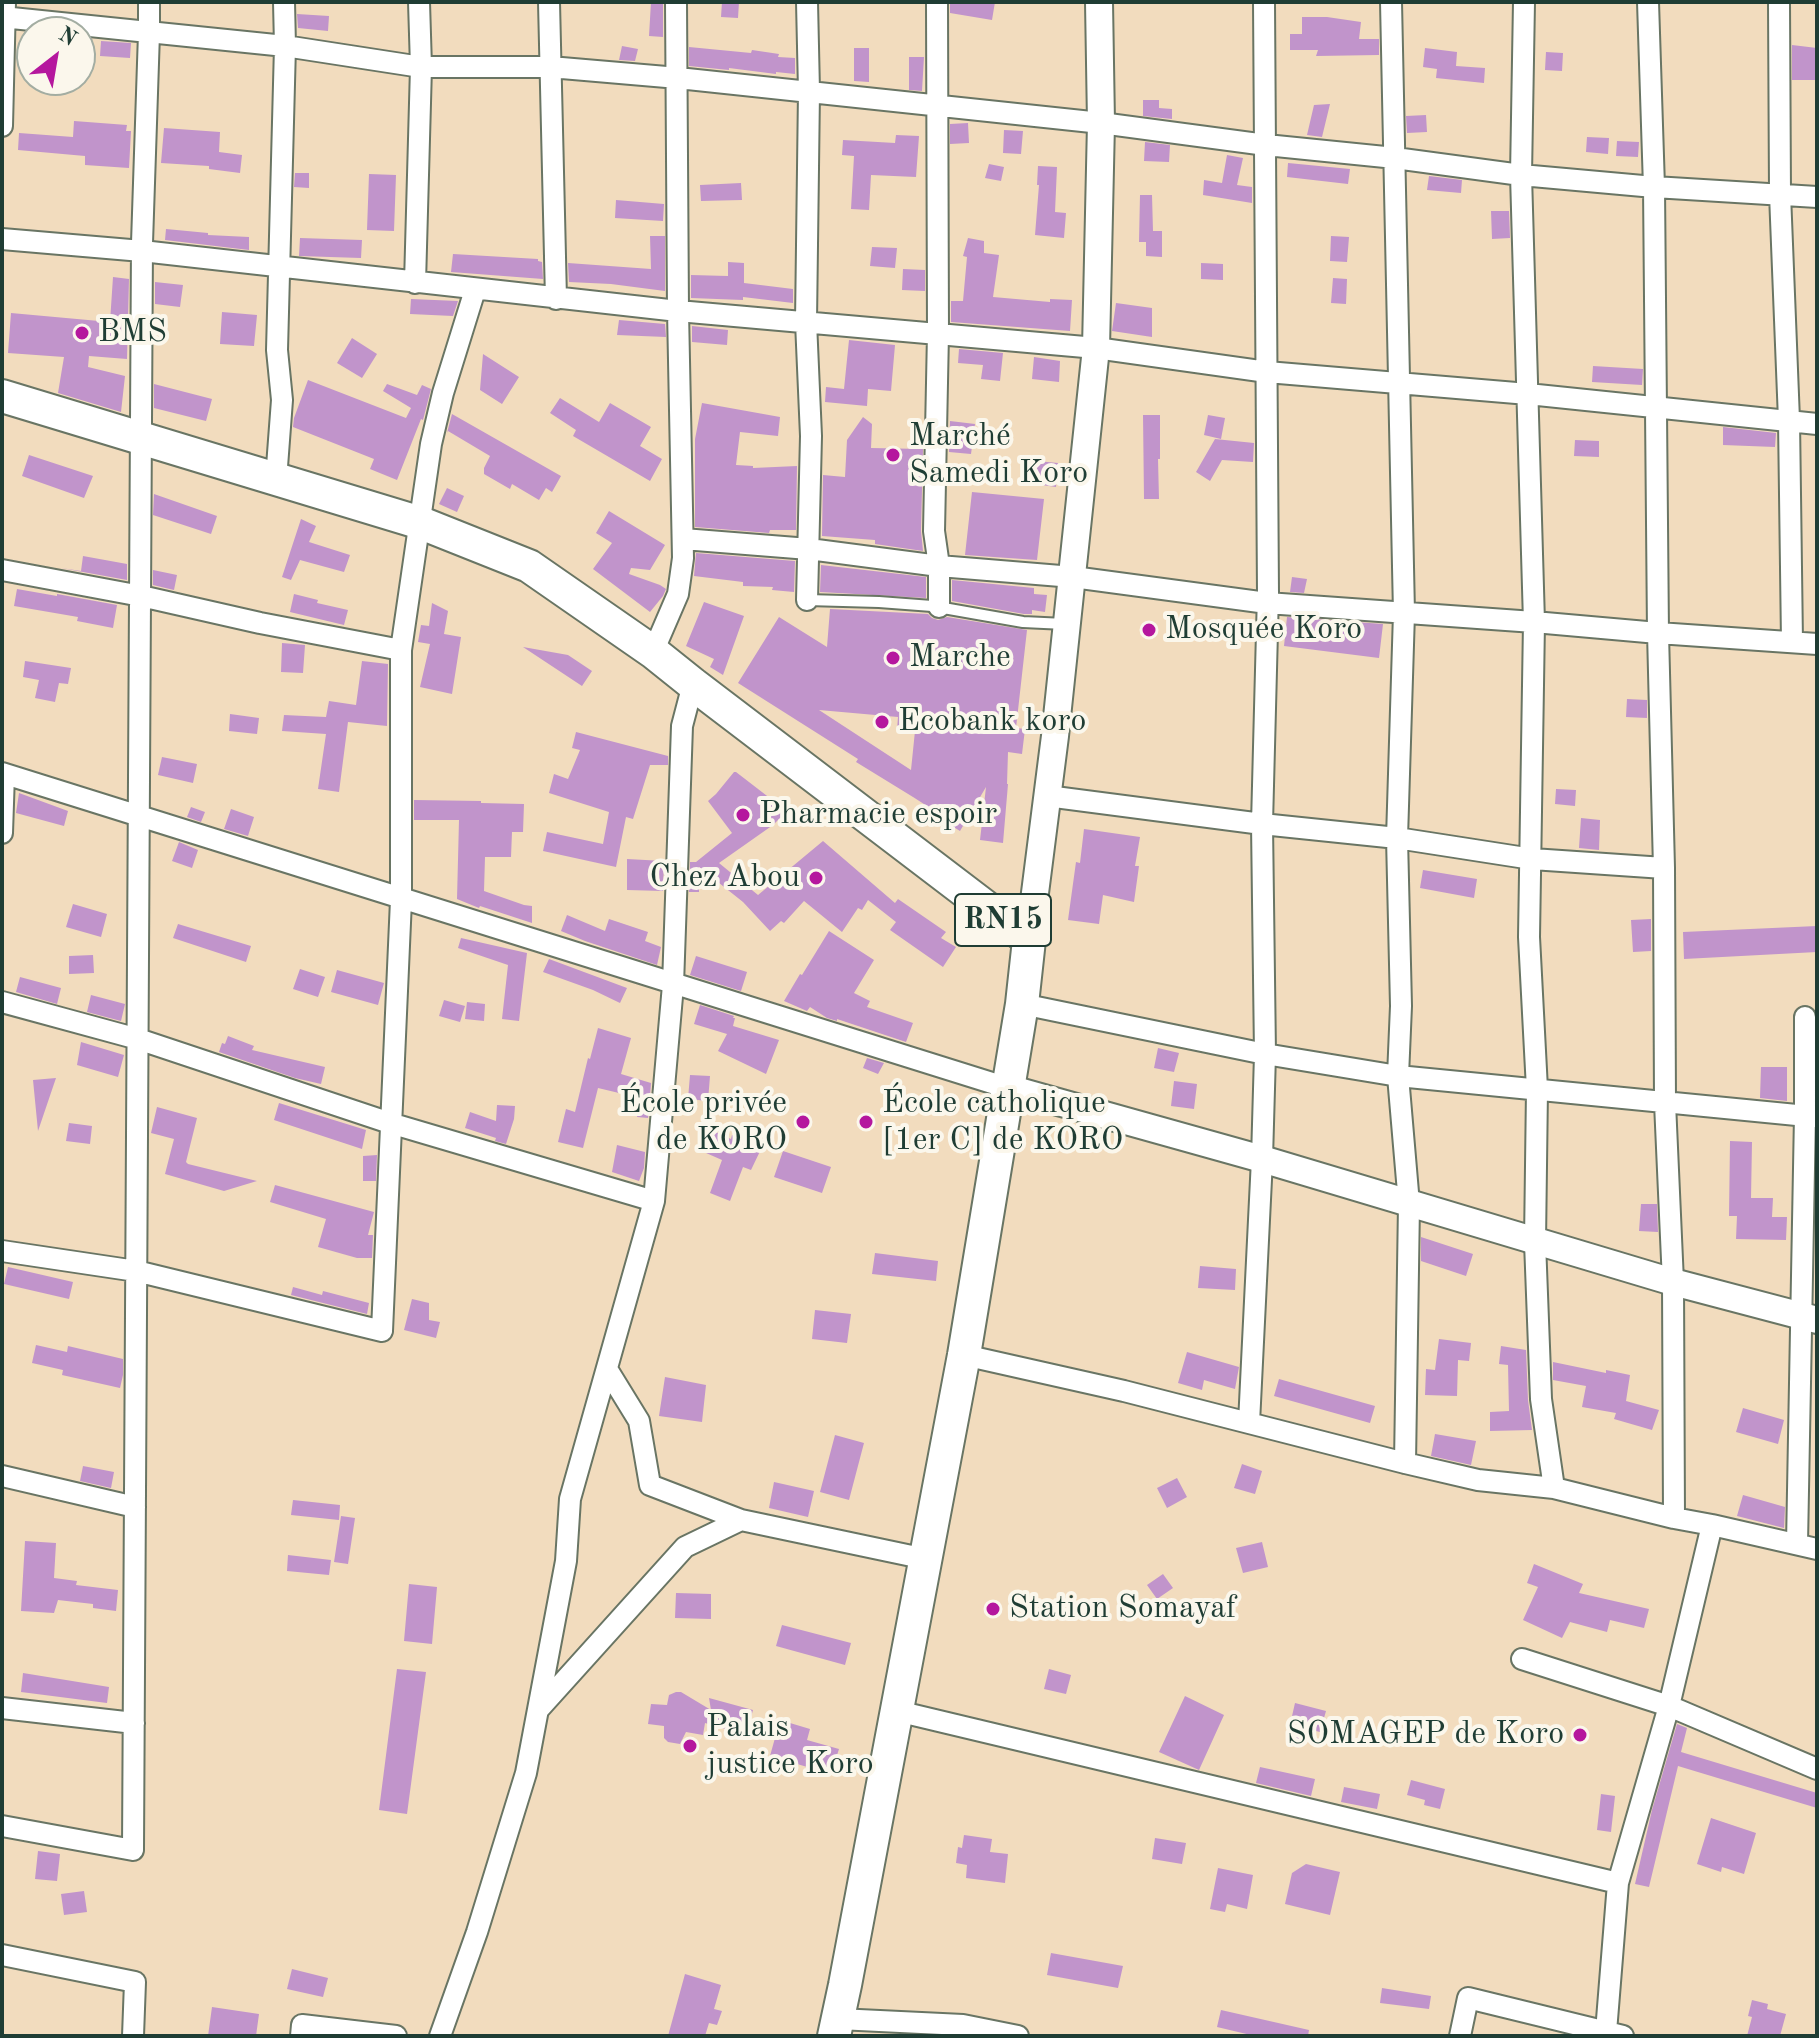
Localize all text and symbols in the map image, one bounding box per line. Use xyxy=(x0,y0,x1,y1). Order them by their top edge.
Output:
north arrow xyxy=(16,16,96,96)
text: N xyxy=(54,23,80,51)
place label: BMS xyxy=(98,314,167,352)
marker: BMS xyxy=(73,324,91,342)
place label: Marché Samedi Koro xyxy=(909,418,1088,493)
marker: Marché Samedi Koro xyxy=(884,446,902,464)
place label: Mosquée Koro xyxy=(1165,611,1362,649)
marker: Mosquée Koro xyxy=(1140,621,1158,639)
place label: Marche xyxy=(909,639,1011,677)
marker: Marche xyxy=(884,649,902,667)
place label: Ecobank koro xyxy=(898,703,1086,741)
marker: Ecobank koro xyxy=(873,713,891,731)
place label: Pharmacie espoir xyxy=(759,796,997,834)
marker: Pharmacie espoir xyxy=(734,806,752,824)
place label: Chez Abou xyxy=(650,859,800,897)
marker: Chez Abou xyxy=(807,869,825,887)
road number: RN15 xyxy=(955,894,1051,946)
place label: École privée de KORO xyxy=(620,1085,787,1160)
place label: École catholique [1er C] de KORO xyxy=(882,1085,1123,1160)
marker: École privée de KORO xyxy=(794,1113,812,1131)
marker: École catholique [1er C] de KORO xyxy=(857,1113,875,1131)
place label: Station Somayaf xyxy=(1009,1590,1237,1628)
marker: Station Somayaf xyxy=(984,1600,1002,1618)
place label: Palais justice Koro xyxy=(706,1709,874,1784)
place label: SOMAGEP de Koro xyxy=(1287,1716,1564,1754)
marker: SOMAGEP de Koro xyxy=(1571,1726,1589,1744)
marker: Palais justice Koro xyxy=(681,1737,699,1755)

